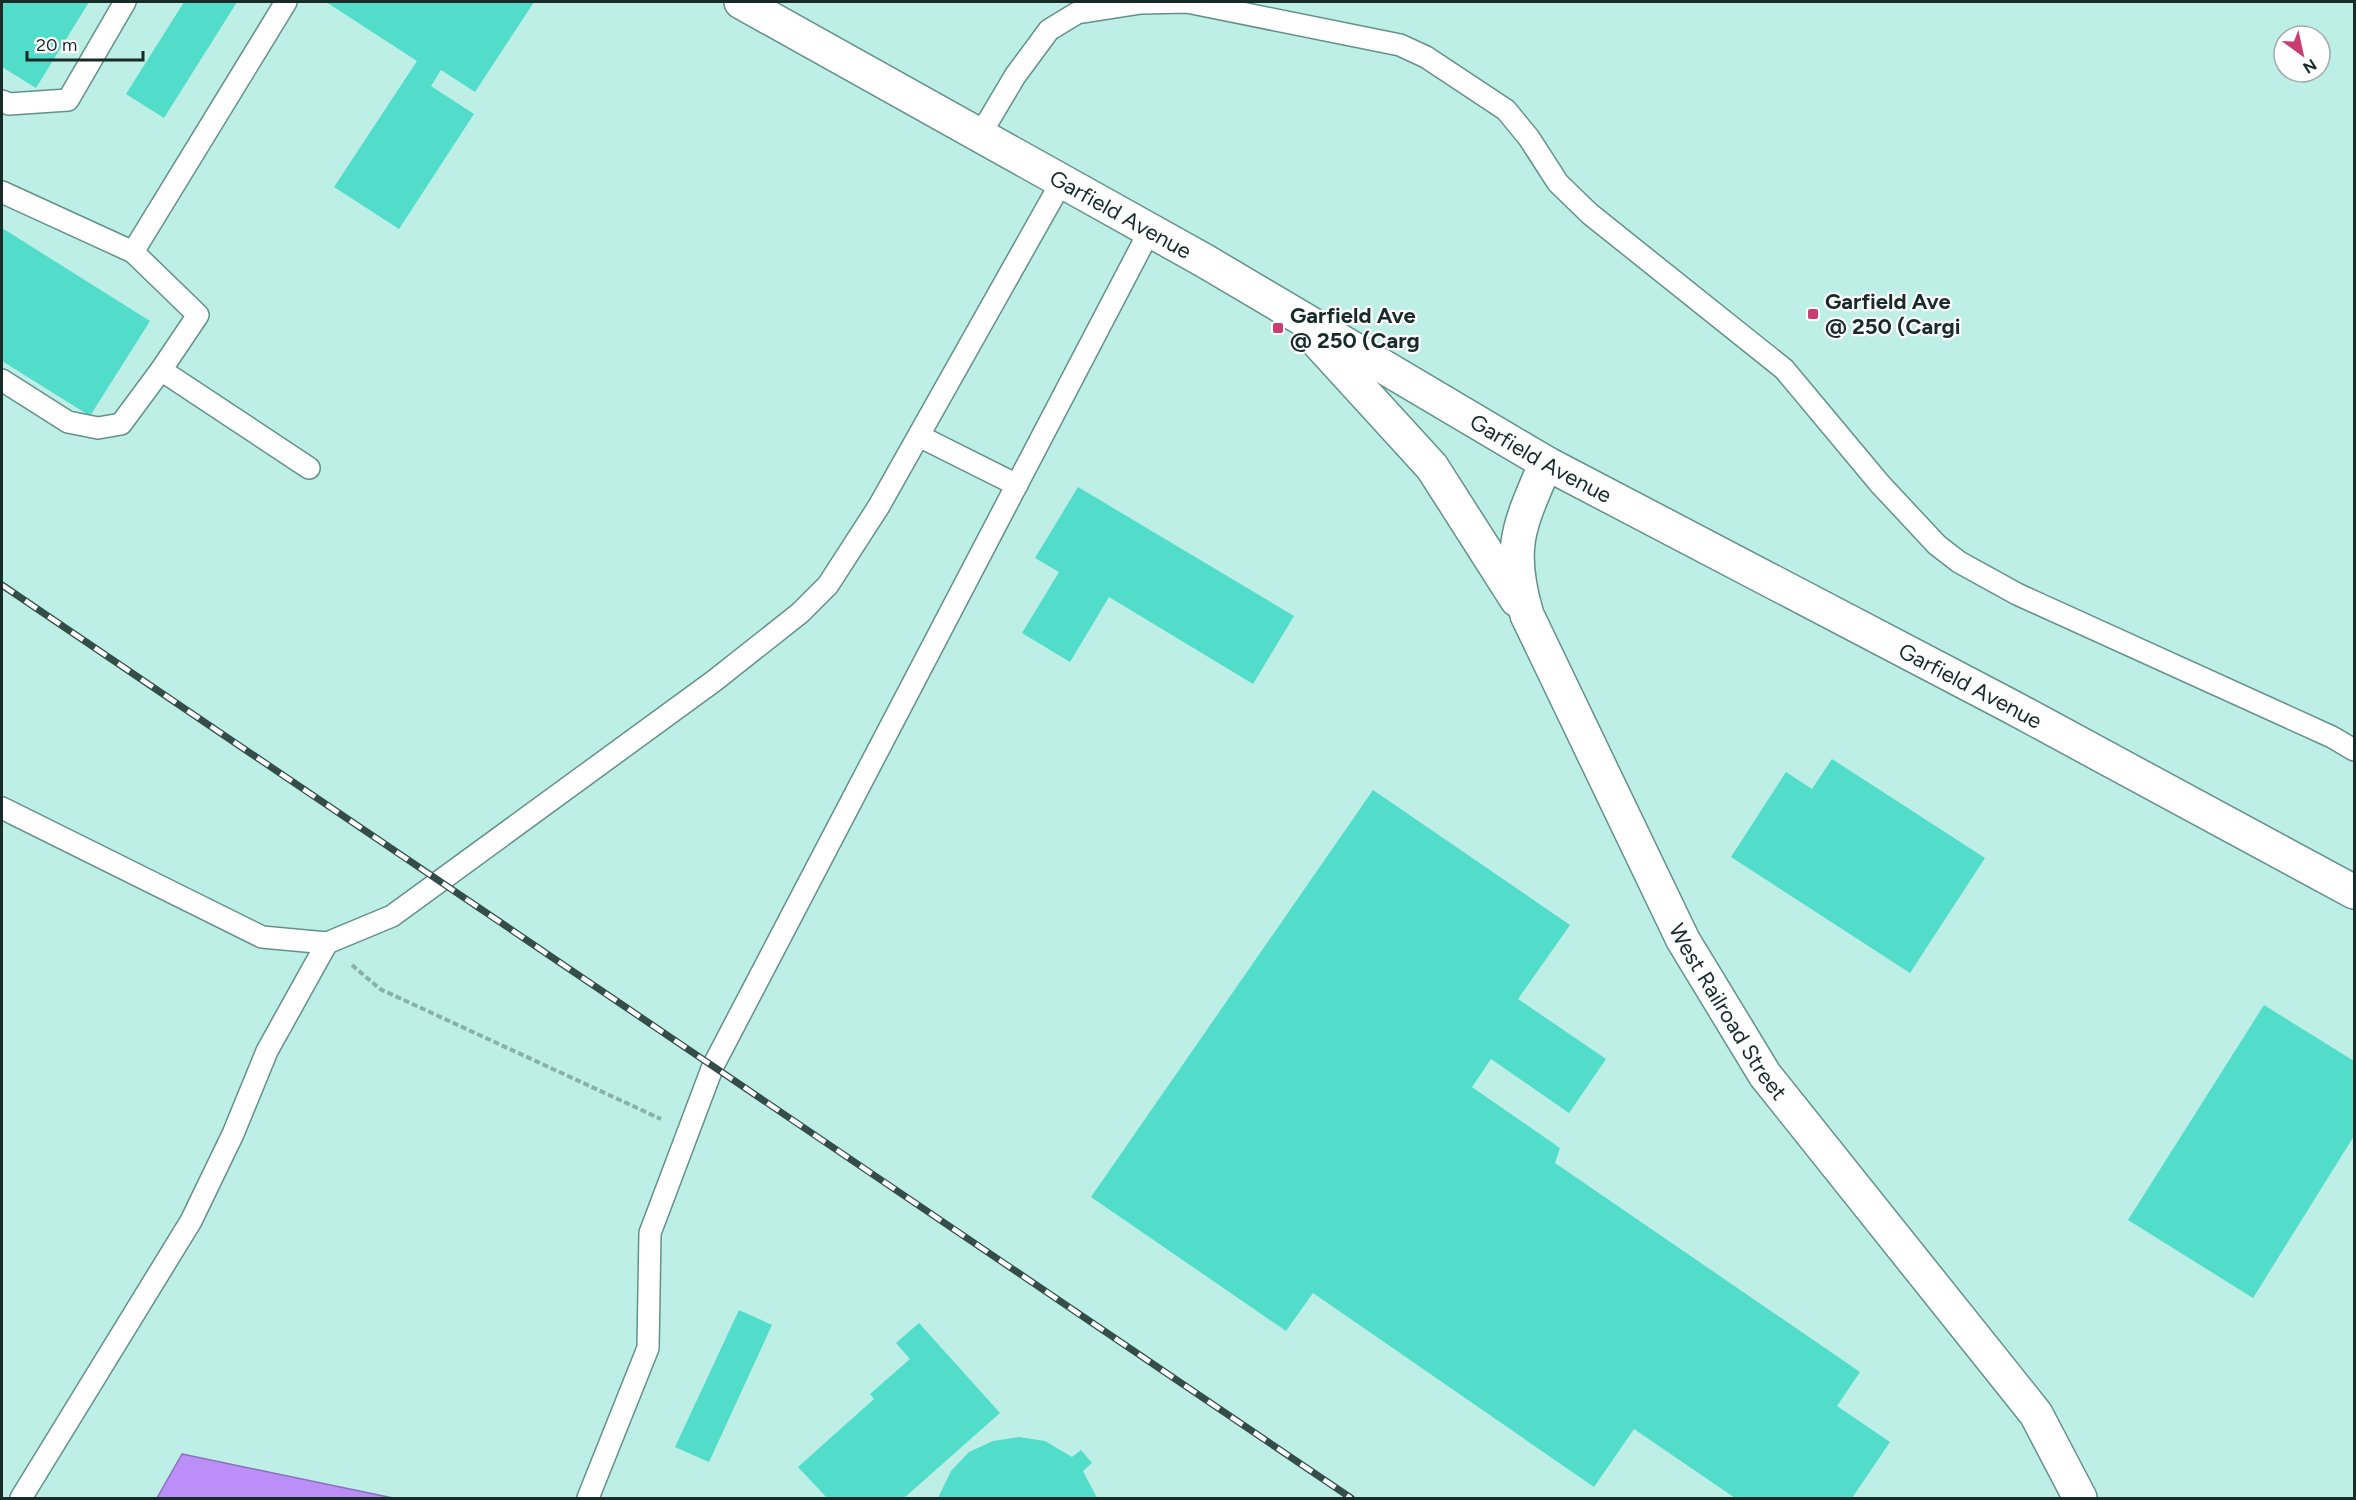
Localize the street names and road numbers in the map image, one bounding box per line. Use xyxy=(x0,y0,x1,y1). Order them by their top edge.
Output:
street label: Garfield Avenue xyxy=(1045,164,1196,265)
street label: Garfield Avenue xyxy=(1465,408,1616,509)
street label: Garfield Avenue xyxy=(1894,637,2047,735)
street label: West Railroad Street xyxy=(1663,919,1792,1105)

